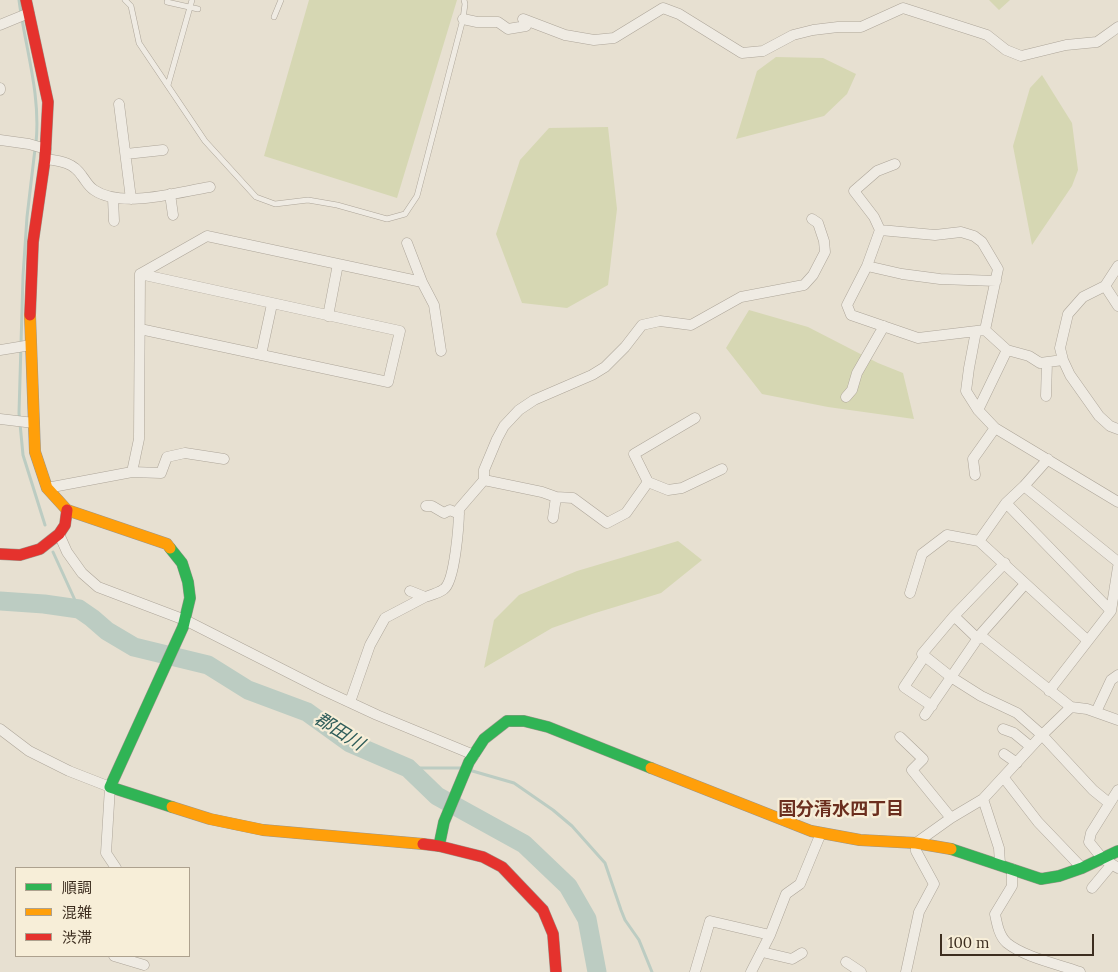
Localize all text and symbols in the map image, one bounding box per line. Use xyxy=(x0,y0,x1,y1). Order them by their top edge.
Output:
water label: 郡田川 xyxy=(310,709,368,755)
district label: 国分清水四丁目 xyxy=(778,799,904,821)
legend xyxy=(15,867,190,957)
text: 順調 xyxy=(62,878,92,897)
text: 混雑 xyxy=(62,903,92,922)
scale bar xyxy=(943,924,1097,956)
text: 渋滞 xyxy=(62,928,92,947)
text: 100 m xyxy=(948,933,989,952)

